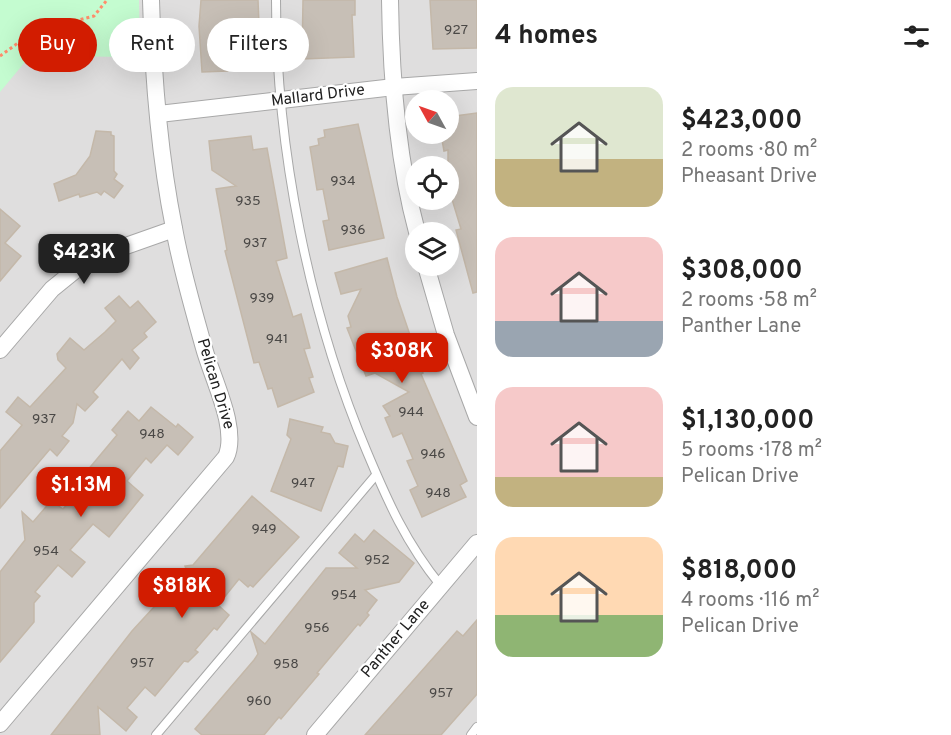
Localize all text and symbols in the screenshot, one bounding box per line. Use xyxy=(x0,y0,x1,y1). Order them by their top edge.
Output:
chip: Buy xyxy=(18,18,97,72)
chip: Rent xyxy=(109,18,195,72)
chip: Filters xyxy=(207,18,309,72)
text: 4 homes xyxy=(495,20,598,53)
icon: filters xyxy=(900,20,933,53)
house number: 927 xyxy=(444,22,468,39)
street label: Mallard Drive xyxy=(270,80,366,112)
north arrow xyxy=(405,90,459,144)
map controls xyxy=(405,90,459,276)
text: $423,000 xyxy=(681,105,802,138)
icon: home xyxy=(543,111,615,183)
text: 2 rooms · 80 m² xyxy=(681,138,817,164)
button: locate xyxy=(405,156,459,210)
text: Pheasant Drive xyxy=(681,164,817,190)
house number: 934 xyxy=(330,173,356,190)
house number: 935 xyxy=(235,193,261,210)
house number: 936 xyxy=(340,222,366,239)
button: layers xyxy=(405,222,459,276)
pin: $423K xyxy=(42,234,126,285)
house number: 937 xyxy=(243,235,267,252)
text: $423K xyxy=(52,240,116,266)
text: $308,000 xyxy=(681,255,803,288)
icon: home xyxy=(543,261,615,333)
text: 2 rooms · 58 m² xyxy=(681,288,817,314)
house number: 939 xyxy=(250,290,274,307)
text: Panther Lane xyxy=(681,314,801,340)
house number: 941 xyxy=(266,331,288,348)
pin: $308K xyxy=(360,333,444,384)
street label: Pelican Drive xyxy=(192,336,238,432)
text: $308K xyxy=(370,339,434,365)
house number: 944 xyxy=(398,404,424,421)
text: $1,130,000 xyxy=(681,405,814,438)
house number: 937 xyxy=(32,411,56,428)
icon: home xyxy=(543,411,615,483)
house number: 948 xyxy=(139,426,165,443)
text: 5 rooms · 178 m² xyxy=(681,438,822,464)
house number: 946 xyxy=(420,446,446,463)
text: Pelican Drive xyxy=(681,464,799,490)
pin: $1.13M xyxy=(32,467,130,518)
text: $1.13M xyxy=(50,473,112,499)
house number: 947 xyxy=(291,475,315,492)
house number: 948 xyxy=(425,485,451,502)
house number: 949 xyxy=(251,521,277,538)
house number: 954 xyxy=(33,543,59,560)
house number: 952 xyxy=(364,552,390,569)
text: $818,000 xyxy=(681,555,797,588)
icon: home xyxy=(543,561,615,633)
pin: $818K xyxy=(140,568,224,619)
text: $818K xyxy=(152,574,212,600)
house number: 954 xyxy=(331,587,357,604)
text: 4 rooms · 116 m² xyxy=(681,588,819,614)
street label: Panther Lane xyxy=(357,596,435,682)
text: Pelican Drive xyxy=(681,614,799,640)
house number: 956 xyxy=(304,620,330,637)
house number: 957 xyxy=(130,655,154,672)
house number: 958 xyxy=(273,656,299,673)
house number: 957 xyxy=(429,685,453,702)
house number: 960 xyxy=(246,693,272,710)

